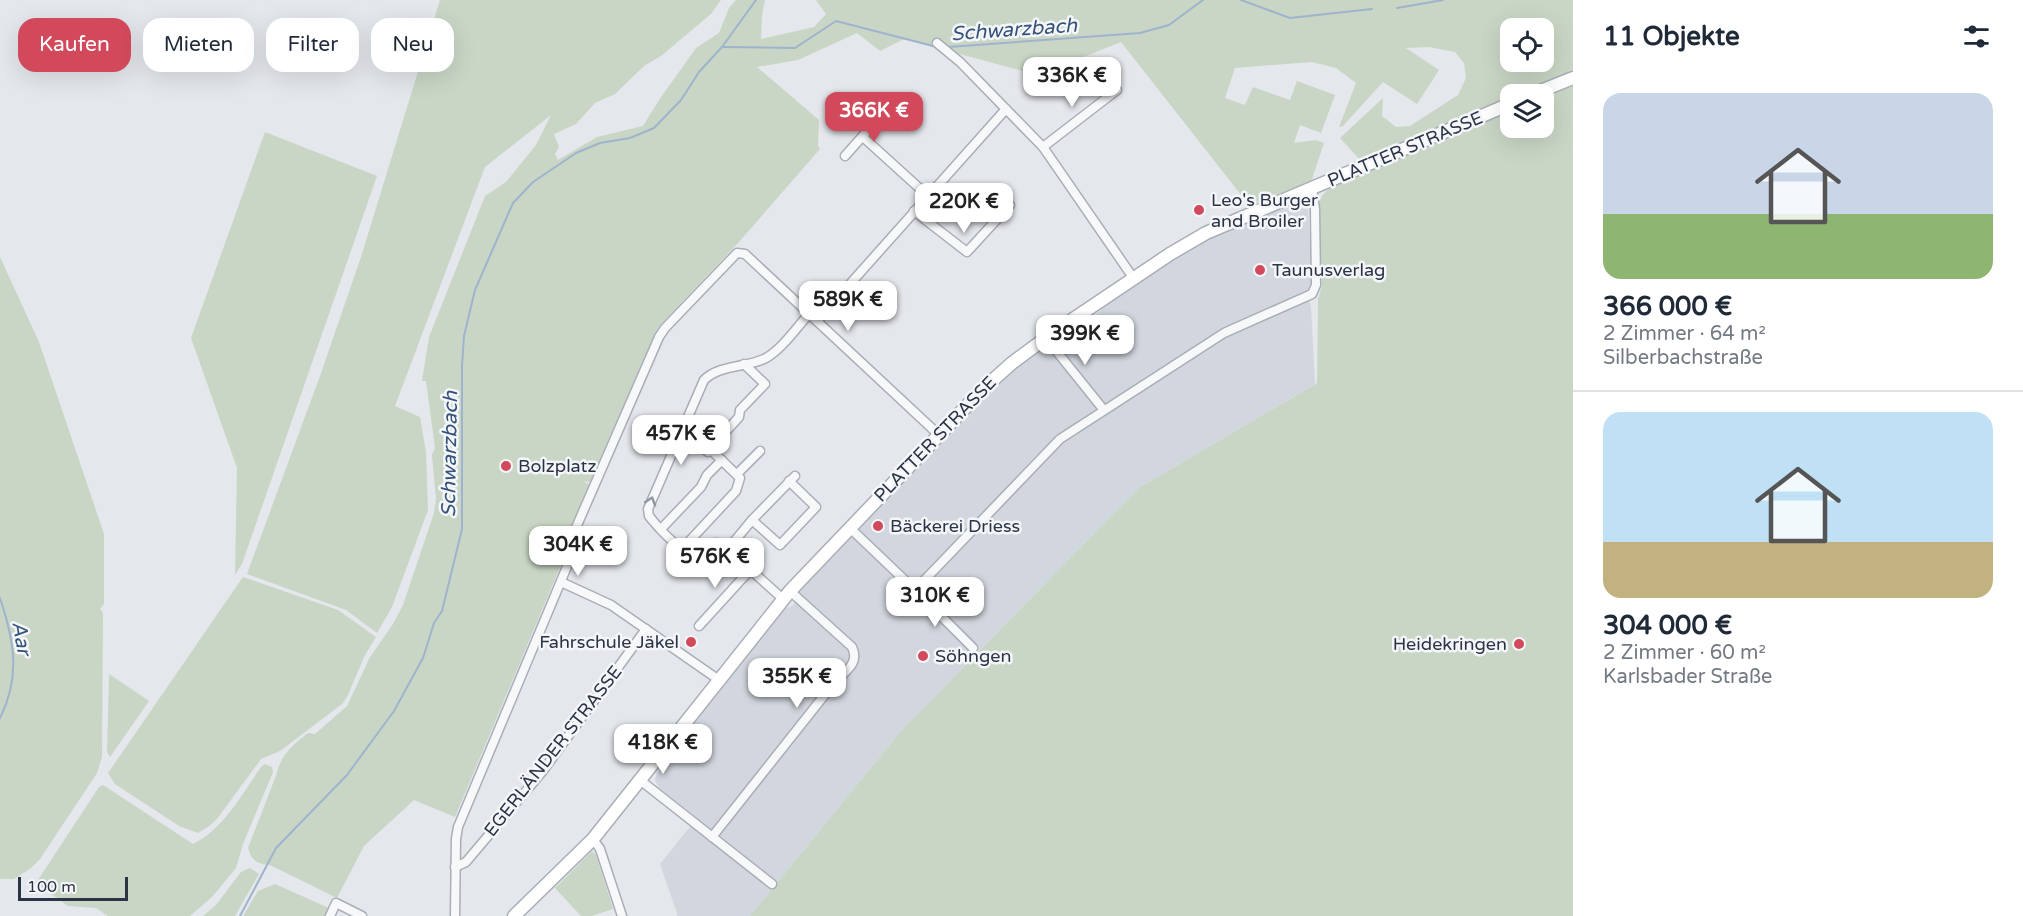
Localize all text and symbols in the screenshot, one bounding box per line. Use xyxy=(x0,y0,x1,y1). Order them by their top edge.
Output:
water label: Schwarzbach xyxy=(950,14,1079,46)
chip: Kaufen xyxy=(18,18,131,72)
chip: Mieten xyxy=(143,18,254,72)
chip: Filter xyxy=(266,18,359,72)
chip: Neu xyxy=(371,18,454,72)
map controls xyxy=(1500,18,1554,138)
button: locate xyxy=(1500,18,1554,72)
icon: filters xyxy=(1960,20,1993,53)
text: 11 Objekte xyxy=(1603,21,1740,52)
pin: 336K € xyxy=(1023,57,1121,108)
text: 336K € xyxy=(1037,64,1107,88)
button: layers xyxy=(1500,84,1554,138)
pin: 366K € xyxy=(825,92,923,143)
text: 366K € xyxy=(839,99,909,123)
street label: PLATTER STRASSE xyxy=(1324,106,1486,192)
icon: home xyxy=(1744,132,1852,240)
pin: 220K € xyxy=(915,183,1013,234)
place label: Leo's Burger and Broiler xyxy=(1211,189,1318,232)
text: 220K € xyxy=(929,190,999,214)
marker: Leo's Burger and Broiler xyxy=(1192,203,1206,217)
place label: Taunusverlag xyxy=(1272,259,1385,281)
marker: Taunusverlag xyxy=(1253,263,1267,277)
pin: 589K € xyxy=(799,281,897,332)
text: 589K € xyxy=(813,288,883,312)
text: 366 000 € xyxy=(1603,291,1732,322)
pin: 399K € xyxy=(1036,315,1134,366)
text: 399K € xyxy=(1050,322,1120,346)
text: 2 Zimmer · 64 m² xyxy=(1603,322,1766,346)
text: Silberbachstraße xyxy=(1603,346,1763,370)
street label: PLATTER STRASSE xyxy=(869,371,1001,507)
water label: Schwarzbach xyxy=(437,390,463,517)
pin: 457K € xyxy=(632,415,730,466)
text: 457K € xyxy=(646,422,716,446)
icon: home xyxy=(1744,451,1852,559)
place label: Bolzplatz xyxy=(518,455,596,477)
marker: Bolzplatz xyxy=(499,459,513,473)
one-way arrow xyxy=(644,496,657,507)
place label: Bäckerei Driess xyxy=(890,515,1020,537)
marker: Bäckerei Driess xyxy=(871,519,885,533)
pin: 304K € xyxy=(529,526,627,577)
text: 304K € xyxy=(543,533,613,557)
pin: 576K € xyxy=(666,538,764,589)
text: 576K € xyxy=(680,545,750,569)
pin: 310K € xyxy=(886,577,984,628)
text: 310K € xyxy=(900,584,970,608)
text: 304 000 € xyxy=(1603,610,1732,641)
water label: Aar xyxy=(6,619,36,659)
place label: Fahrschule Jäkel xyxy=(539,631,679,653)
place label: Heidekringen xyxy=(1393,633,1507,655)
marker: Fahrschule Jäkel xyxy=(684,635,698,649)
marker: Heidekringen xyxy=(1512,637,1526,651)
text: 2 Zimmer · 60 m² xyxy=(1603,641,1766,665)
place label: Söhngen xyxy=(935,645,1011,667)
marker: Söhngen xyxy=(916,649,930,663)
pin: 355K € xyxy=(748,658,846,709)
street label: EGERLÄNDER STRASSE xyxy=(479,661,627,841)
text: 355K € xyxy=(762,665,832,689)
text: Karlsbader Straße xyxy=(1603,665,1772,689)
pin: 418K € xyxy=(614,724,712,775)
text: 418K € xyxy=(628,731,698,755)
scale bar xyxy=(18,874,128,902)
text: 100 m xyxy=(27,877,76,897)

